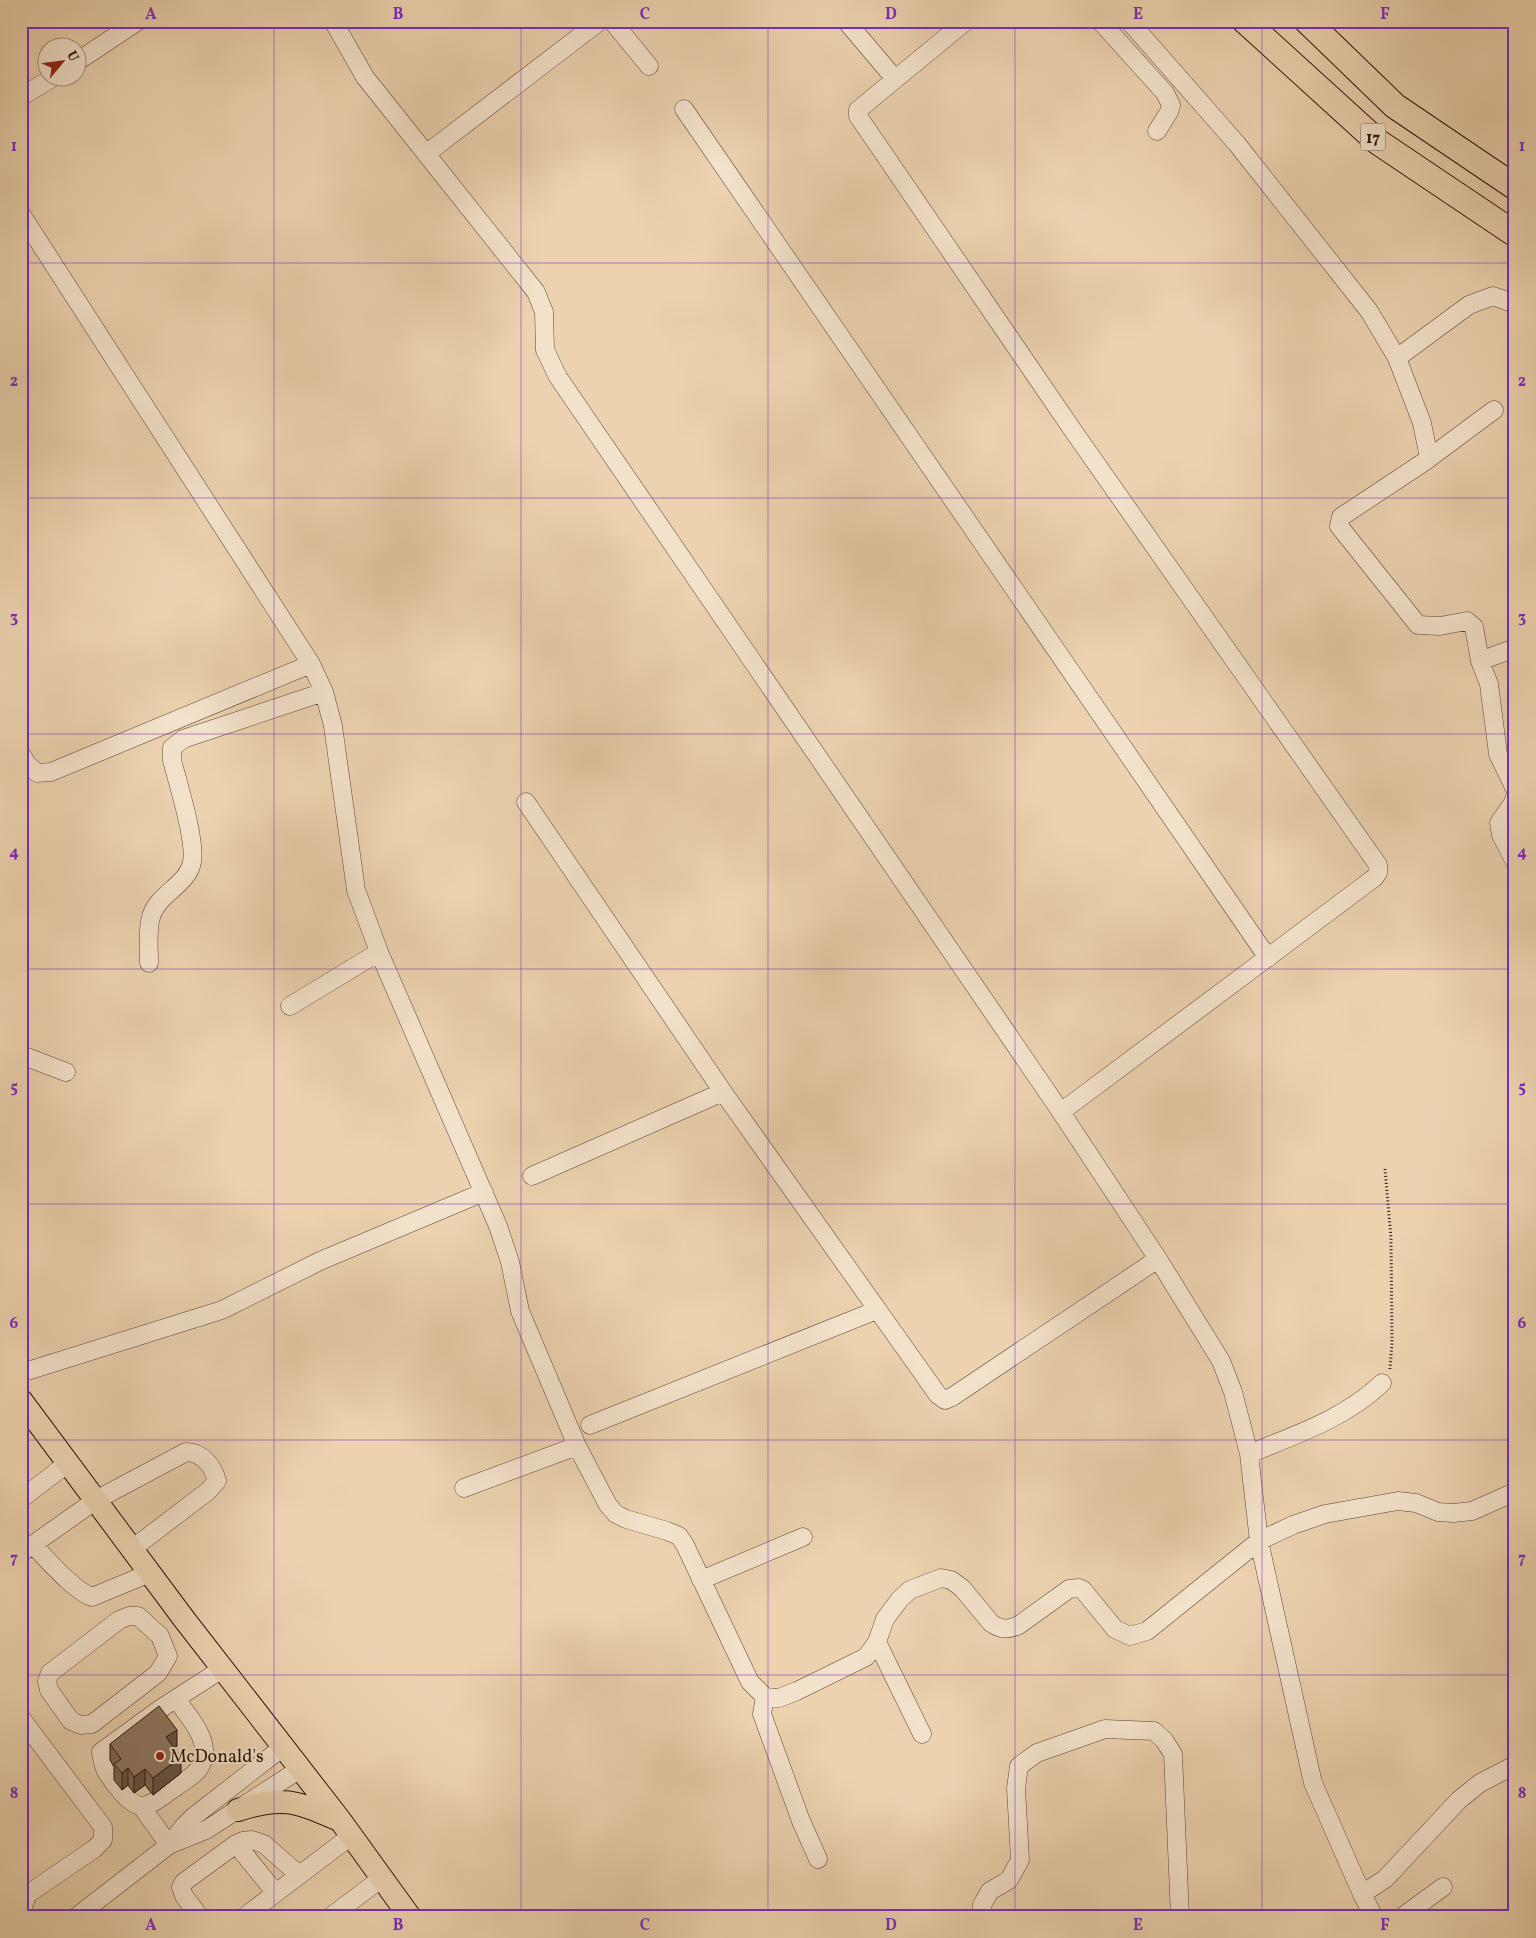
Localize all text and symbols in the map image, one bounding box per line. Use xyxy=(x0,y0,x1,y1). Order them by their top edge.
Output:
text: A xyxy=(145,4,157,26)
text: B xyxy=(393,4,404,26)
text: C xyxy=(640,4,650,26)
text: D xyxy=(885,4,897,26)
text: E xyxy=(1133,4,1143,26)
text: F xyxy=(1380,4,1390,26)
north arrow xyxy=(38,38,88,88)
text: U xyxy=(61,48,83,66)
road number: 17 xyxy=(1360,124,1386,150)
text: 1 xyxy=(11,136,17,158)
text: 1 xyxy=(1519,136,1525,158)
text: 2 xyxy=(10,371,18,393)
text: 2 xyxy=(1518,371,1526,393)
text: 3 xyxy=(10,607,18,629)
text: 3 xyxy=(1518,607,1526,629)
text: 4 xyxy=(9,842,19,864)
text: 4 xyxy=(1517,842,1527,864)
text: 5 xyxy=(10,1077,18,1099)
text: 5 xyxy=(1518,1077,1526,1099)
text: 6 xyxy=(10,1313,19,1335)
text: 6 xyxy=(1518,1313,1527,1335)
text: 7 xyxy=(10,1548,18,1570)
text: 7 xyxy=(1518,1548,1526,1570)
place label: McDonald's xyxy=(170,1745,264,1770)
marker: McDonald's xyxy=(154,1750,166,1762)
text: 8 xyxy=(10,1783,18,1805)
text: 8 xyxy=(1518,1783,1526,1805)
text: A xyxy=(145,1915,157,1937)
text: B xyxy=(393,1915,404,1937)
text: C xyxy=(640,1915,650,1937)
text: D xyxy=(885,1915,897,1937)
text: E xyxy=(1133,1915,1143,1937)
text: F xyxy=(1380,1915,1390,1937)

